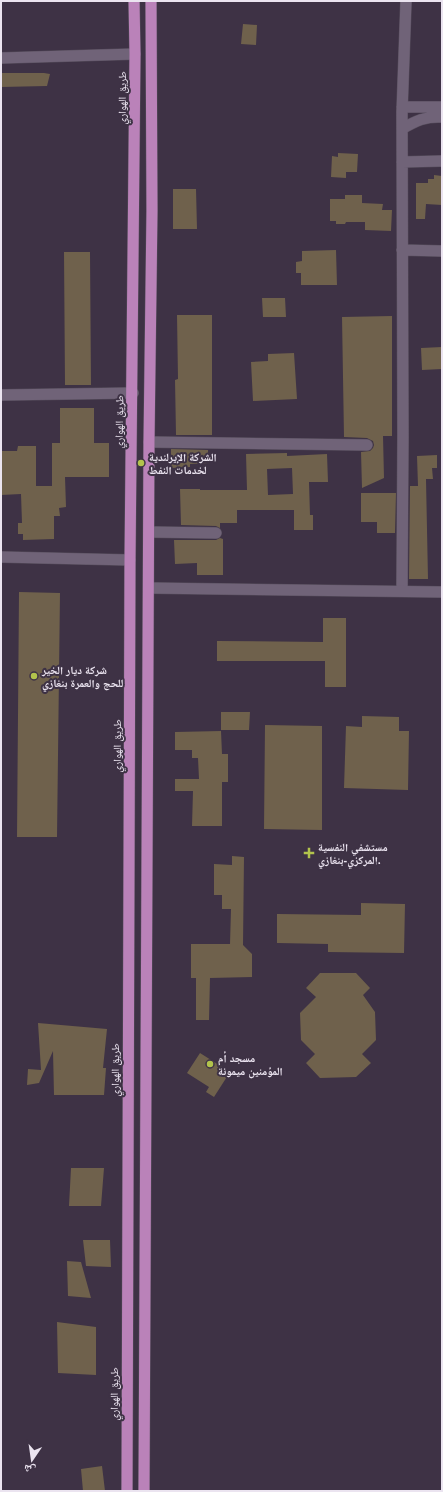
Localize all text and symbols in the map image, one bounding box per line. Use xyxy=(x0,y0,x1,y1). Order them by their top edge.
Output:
street label: طريق الهواري xyxy=(116,71,131,125)
street label: طريق الهواري xyxy=(113,395,128,449)
place label: الشركة الإيرلندية لخدمات النفط xyxy=(149,451,217,476)
marker: الشركة الإيرلندية لخدمات النفط xyxy=(136,458,146,468)
place label: شركة ديار الخير للحج والعمرة بنغازي xyxy=(41,664,123,692)
marker: شركة ديار الخير للحج والعمرة بنغازي xyxy=(29,671,39,681)
street label: طريق الهواري xyxy=(111,719,126,773)
place label: مستشفي النفسية المركزي-بنغازي. xyxy=(318,841,388,869)
marker: مستشفي النفسية المركزي-بنغازي. xyxy=(303,847,315,859)
street label: طريق الهواري xyxy=(109,1043,124,1097)
place label: مسجد أم المؤمنين ميمونة xyxy=(218,1051,283,1079)
marker: مسجد أم المؤمنين ميمونة xyxy=(205,1059,215,1069)
street label: طريق الهواري xyxy=(108,1367,123,1421)
north arrow xyxy=(12,1440,52,1480)
text: ش xyxy=(22,1461,37,1477)

